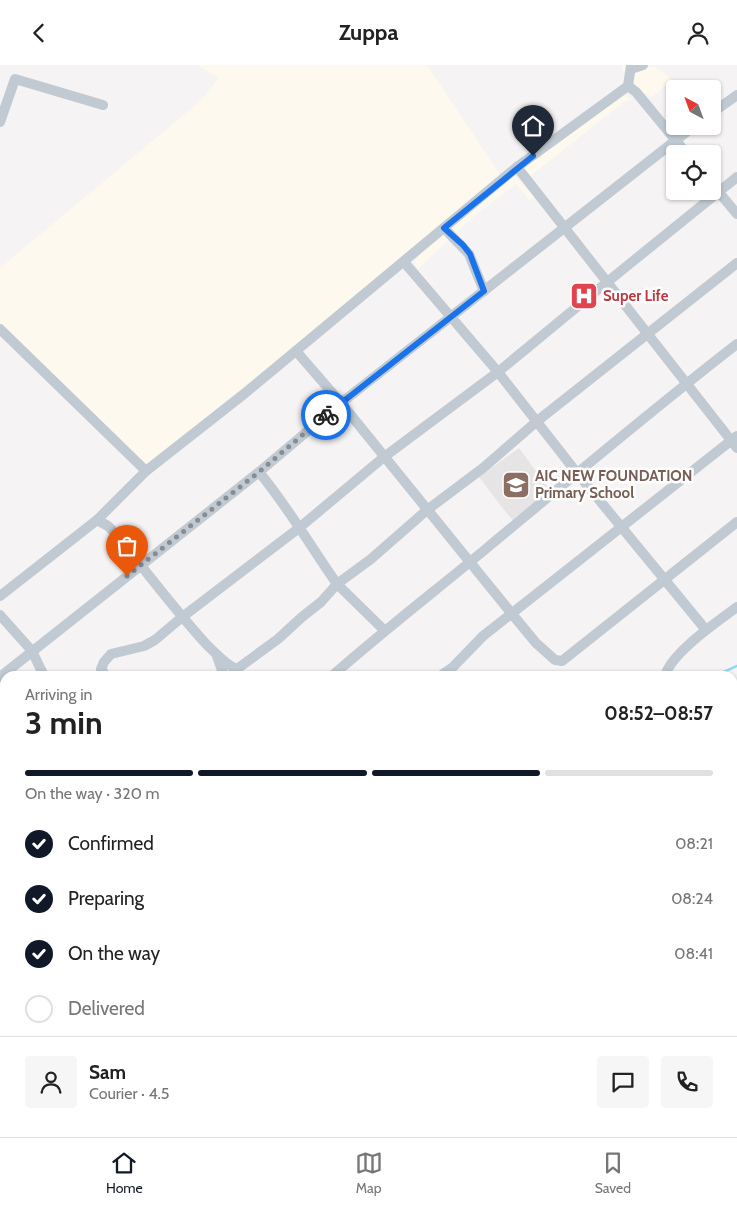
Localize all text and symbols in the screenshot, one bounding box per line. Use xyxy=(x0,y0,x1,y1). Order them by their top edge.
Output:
icon: back xyxy=(25,19,53,47)
text: Zuppa xyxy=(339,19,398,46)
icon: person xyxy=(684,19,712,47)
north arrow xyxy=(666,80,721,135)
map controls xyxy=(666,80,721,200)
pin xyxy=(512,105,554,156)
icon: home xyxy=(519,112,547,140)
button: locate xyxy=(666,145,721,200)
hospital icon: Super Life xyxy=(569,281,599,311)
place label: Super Life xyxy=(603,287,669,305)
courier xyxy=(301,390,351,440)
icon: bike xyxy=(312,401,340,429)
place label: AIC NEW FOUNDATION Primary School xyxy=(535,467,692,502)
school or university icon: AIC NEW FOUNDATION Primary School xyxy=(501,470,531,500)
pin xyxy=(106,525,148,576)
icon: bag xyxy=(113,532,141,560)
text: Arriving in xyxy=(25,685,92,704)
text: 08:52–08:57 xyxy=(604,702,713,725)
text: 3 min xyxy=(25,703,103,742)
text: On the way · 320 m xyxy=(25,784,159,803)
icon: check xyxy=(25,830,53,858)
text: Confirmed xyxy=(68,832,154,855)
text: 08:21 xyxy=(675,834,713,853)
icon: check xyxy=(25,885,53,913)
text: Preparing xyxy=(68,887,144,910)
text: 08:24 xyxy=(671,889,713,908)
icon: check xyxy=(25,940,53,968)
text: On the way xyxy=(68,942,160,965)
text: 08:41 xyxy=(674,944,713,963)
text: Delivered xyxy=(68,997,145,1020)
button: person xyxy=(25,1056,77,1108)
button: chat xyxy=(597,1056,649,1108)
button: phone xyxy=(661,1056,713,1108)
text: Sam xyxy=(89,1061,126,1084)
text: Courier · 4.5 xyxy=(89,1084,170,1103)
tab: Home xyxy=(106,1149,143,1197)
tab: Map xyxy=(355,1149,383,1197)
tab: Saved xyxy=(595,1149,631,1197)

